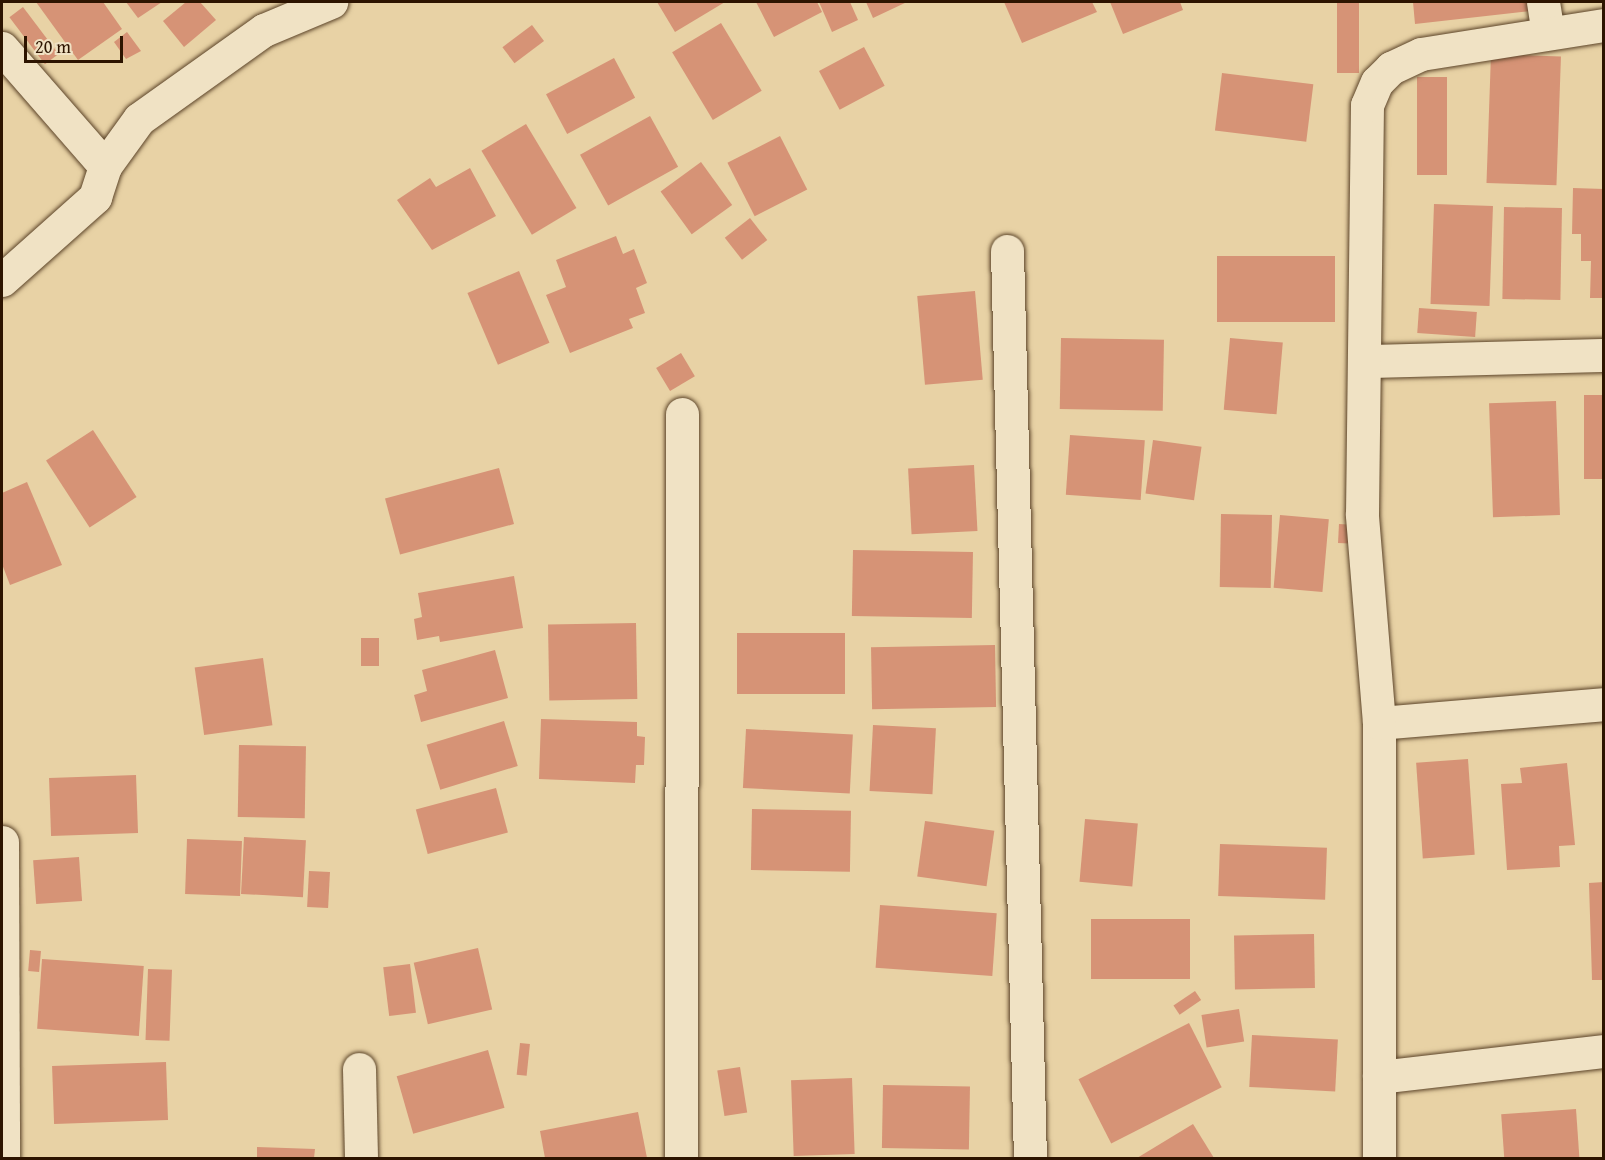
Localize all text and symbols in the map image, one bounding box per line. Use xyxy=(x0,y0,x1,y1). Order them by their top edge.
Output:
scale bar xyxy=(27,24,126,62)
text: 20 m xyxy=(35,33,71,60)

